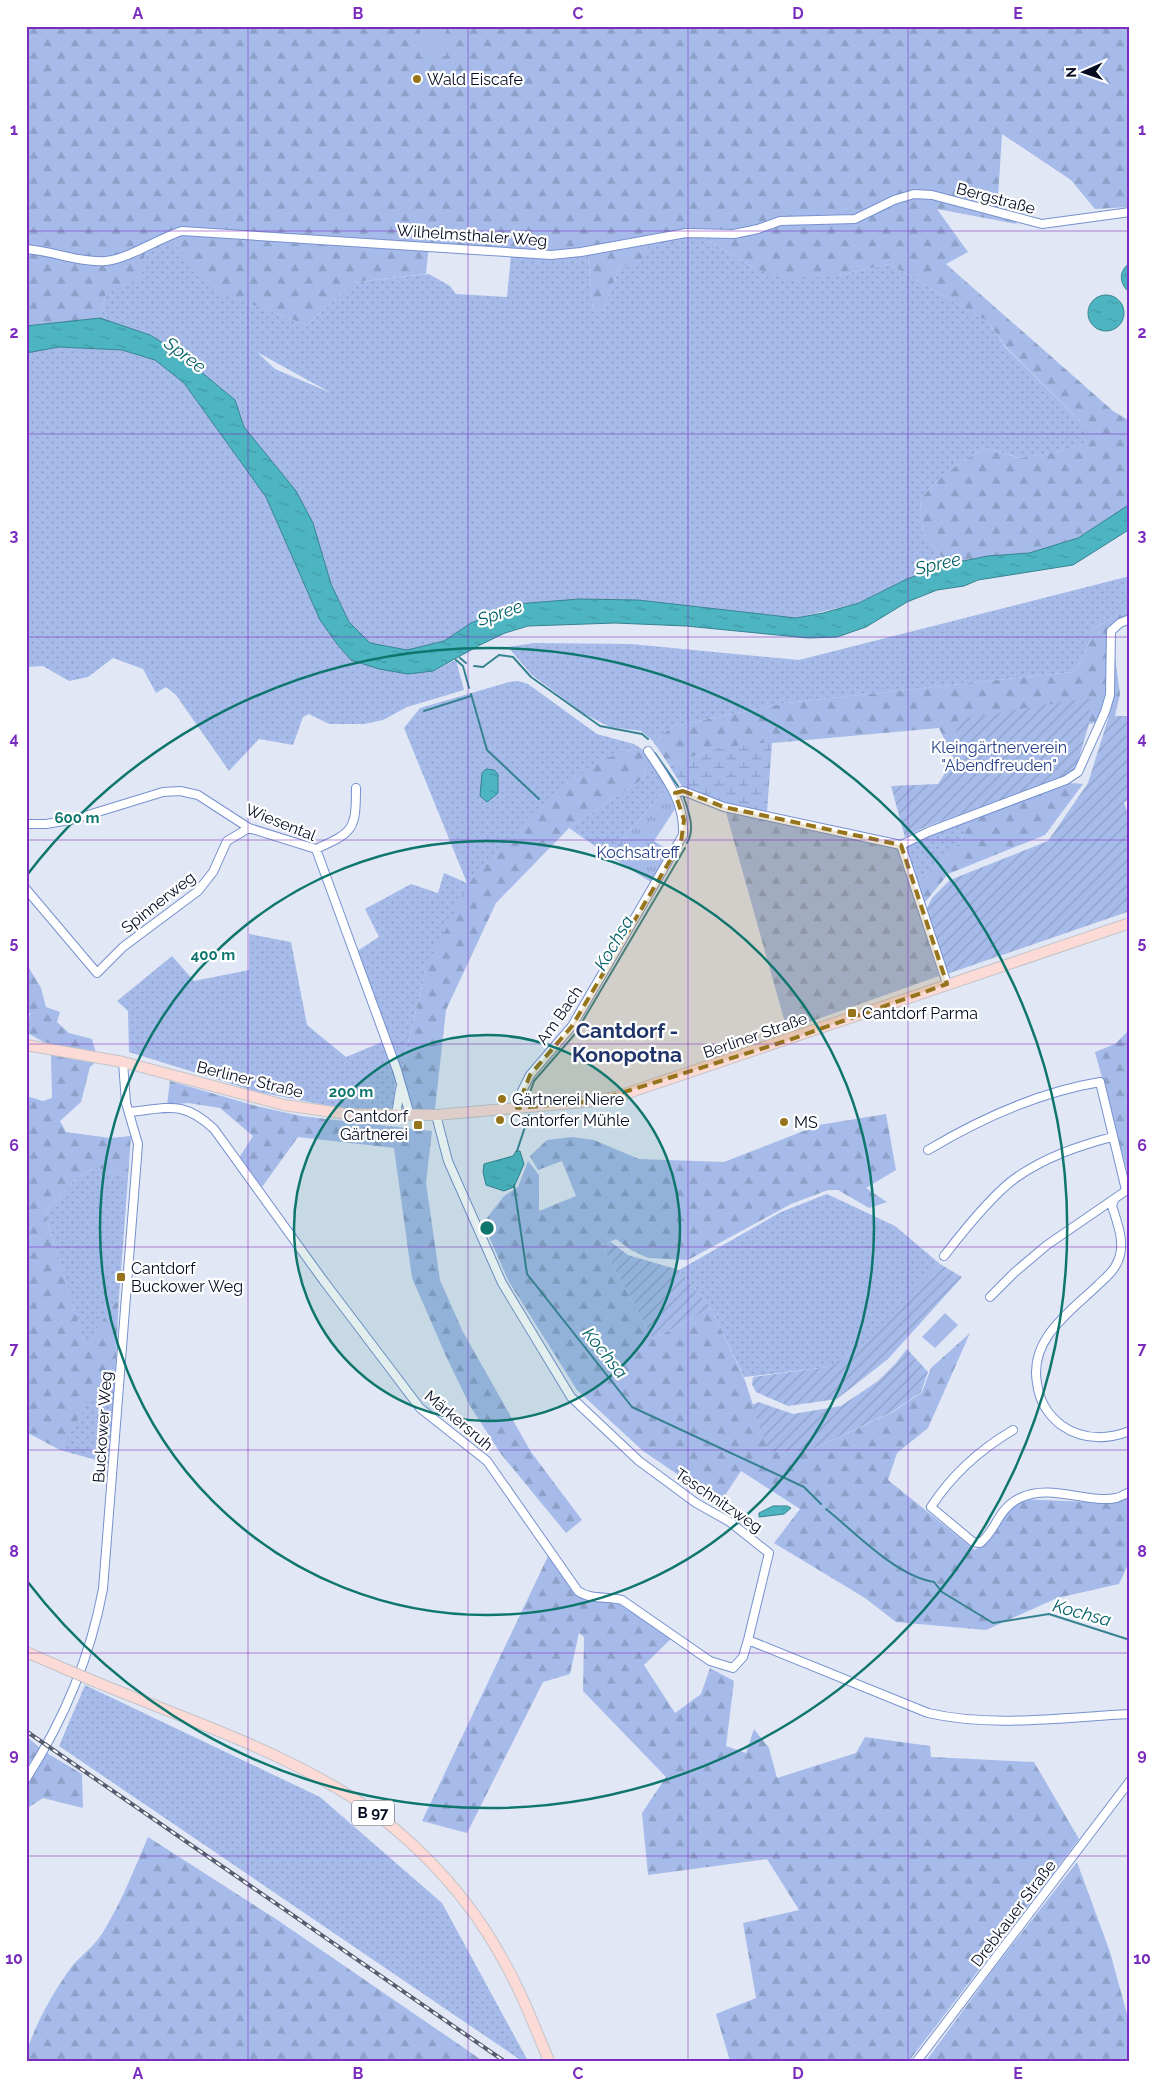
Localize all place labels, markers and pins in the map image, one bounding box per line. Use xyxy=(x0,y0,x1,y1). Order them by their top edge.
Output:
place label: Wald Eiscafe xyxy=(427,70,523,89)
marker: Wald Eiscafe xyxy=(411,73,423,85)
place label: Cantdorf Parma xyxy=(862,1004,978,1023)
marker: Cantdorf Parma xyxy=(846,1007,858,1019)
place label: Gärtnerei Niere xyxy=(512,1090,624,1109)
marker: Gärtnerei Niere xyxy=(496,1093,508,1105)
place label: Cantdorf Gärtnerei xyxy=(340,1107,409,1144)
place label: Cantorfer Mühle xyxy=(510,1111,630,1130)
place label: MS xyxy=(794,1113,818,1132)
marker: Cantorfer Mühle xyxy=(494,1114,506,1126)
marker: MS xyxy=(778,1116,790,1128)
marker: Cantdorf Gärtnerei xyxy=(412,1119,424,1131)
centre of rings xyxy=(478,1219,496,1237)
place label: Cantdorf Buckower Weg xyxy=(131,1259,243,1296)
marker: Cantdorf Buckower Weg xyxy=(115,1271,127,1283)

